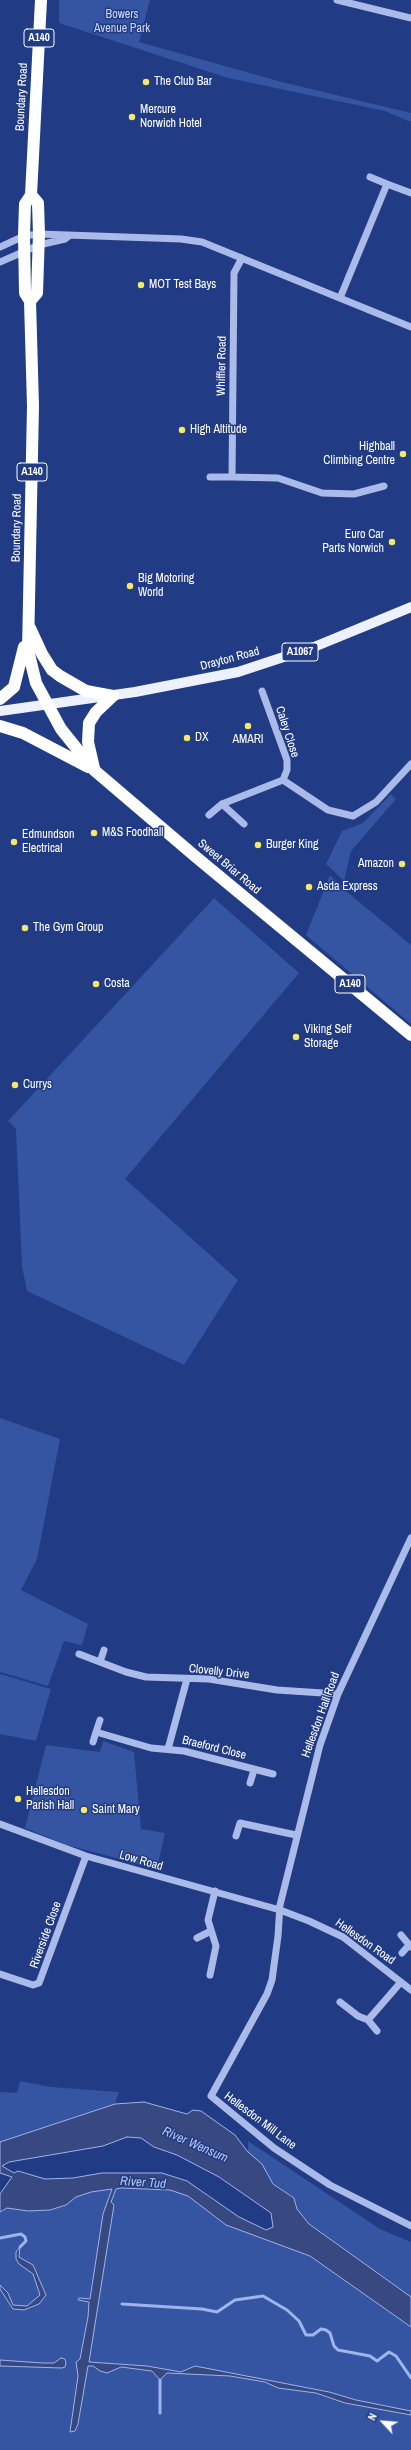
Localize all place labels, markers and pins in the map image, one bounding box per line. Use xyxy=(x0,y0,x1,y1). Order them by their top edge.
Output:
place label: The Club Bar xyxy=(154,75,212,89)
marker: The Club Bar xyxy=(141,77,151,87)
place label: Mercure Norwich Hotel xyxy=(140,103,202,131)
marker: Mercure Norwich Hotel xyxy=(127,112,137,122)
place label: MOT Test Bays xyxy=(149,278,216,292)
marker: MOT Test Bays xyxy=(136,280,146,290)
place label: High Altitude xyxy=(190,423,247,437)
marker: High Altitude xyxy=(177,425,187,435)
place label: Highball Climbing Centre xyxy=(323,440,395,468)
marker: Highball Climbing Centre xyxy=(398,449,408,459)
place label: Euro Car Parts Norwich xyxy=(322,528,384,556)
marker: Euro Car Parts Norwich xyxy=(387,537,397,547)
place label: Big Motoring World xyxy=(138,572,194,600)
marker: Big Motoring World xyxy=(125,581,135,591)
marker: AMARI xyxy=(243,721,253,731)
place label: DX xyxy=(195,731,209,745)
marker: DX xyxy=(182,733,192,743)
place label: AMARI xyxy=(232,733,264,747)
place label: M&S Foodhall xyxy=(102,826,163,840)
place label: Edmundson Electrical xyxy=(22,828,75,856)
marker: M&S Foodhall xyxy=(89,828,99,838)
marker: Edmundson Electrical xyxy=(9,837,19,847)
place label: Burger King xyxy=(266,838,319,852)
marker: Burger King xyxy=(253,840,263,850)
place label: Amazon xyxy=(358,857,394,871)
marker: Amazon xyxy=(397,859,407,869)
place label: Asda Express xyxy=(317,880,378,894)
marker: Asda Express xyxy=(304,882,314,892)
place label: The Gym Group xyxy=(33,921,104,935)
marker: The Gym Group xyxy=(20,923,30,933)
place label: Costa xyxy=(104,977,130,991)
marker: Costa xyxy=(91,979,101,989)
place label: Viking Self Storage xyxy=(304,1023,351,1051)
marker: Viking Self Storage xyxy=(291,1032,301,1042)
place label: Currys xyxy=(23,1078,52,1092)
marker: Currys xyxy=(10,1080,20,1090)
place label: Hellesdon Parish Hall xyxy=(26,1785,74,1813)
marker: Hellesdon Parish Hall xyxy=(13,1794,23,1804)
place label: Saint Mary xyxy=(92,1803,140,1817)
marker: Saint Mary xyxy=(79,1805,89,1815)

